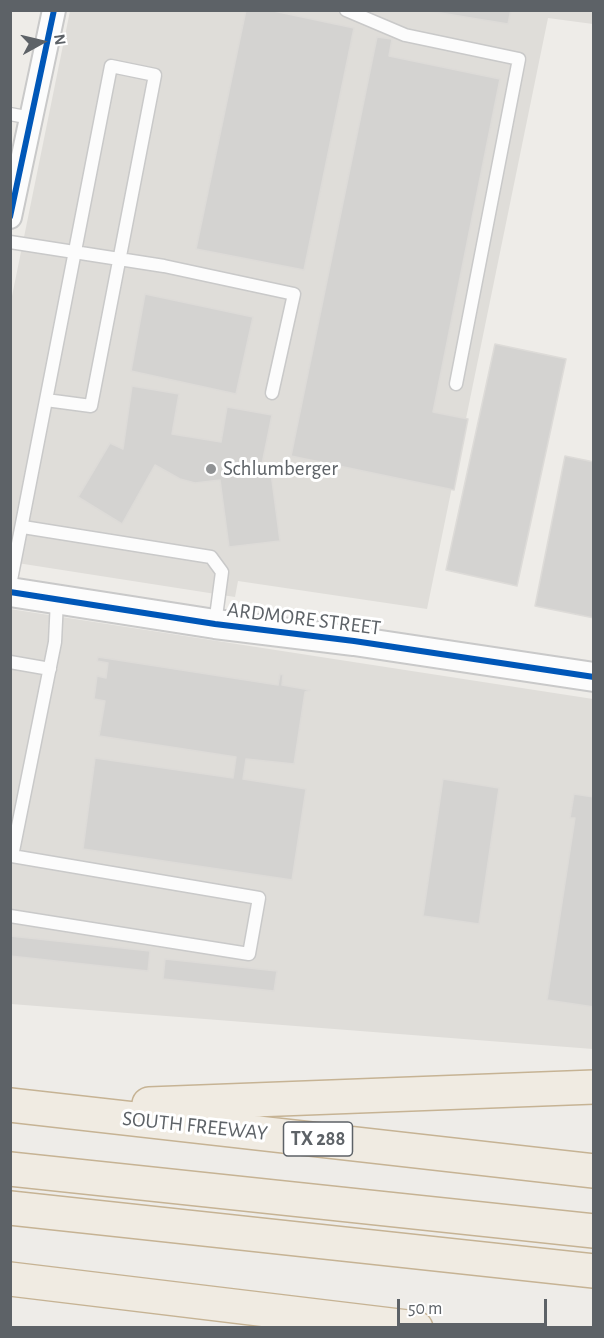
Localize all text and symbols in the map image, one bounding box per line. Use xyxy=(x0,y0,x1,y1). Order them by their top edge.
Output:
north arrow xyxy=(12,12,72,72)
text: N xyxy=(51,33,69,46)
place label: Schlumberger xyxy=(223,456,338,482)
marker: Schlumberger xyxy=(204,462,218,476)
street label: ARDMORE STREET xyxy=(226,597,382,641)
street label: SOUTH FREEWAY xyxy=(121,1106,269,1146)
road number: TX 288 xyxy=(284,1122,352,1156)
scale bar xyxy=(400,1287,550,1325)
text: 50 m xyxy=(408,1300,442,1318)

